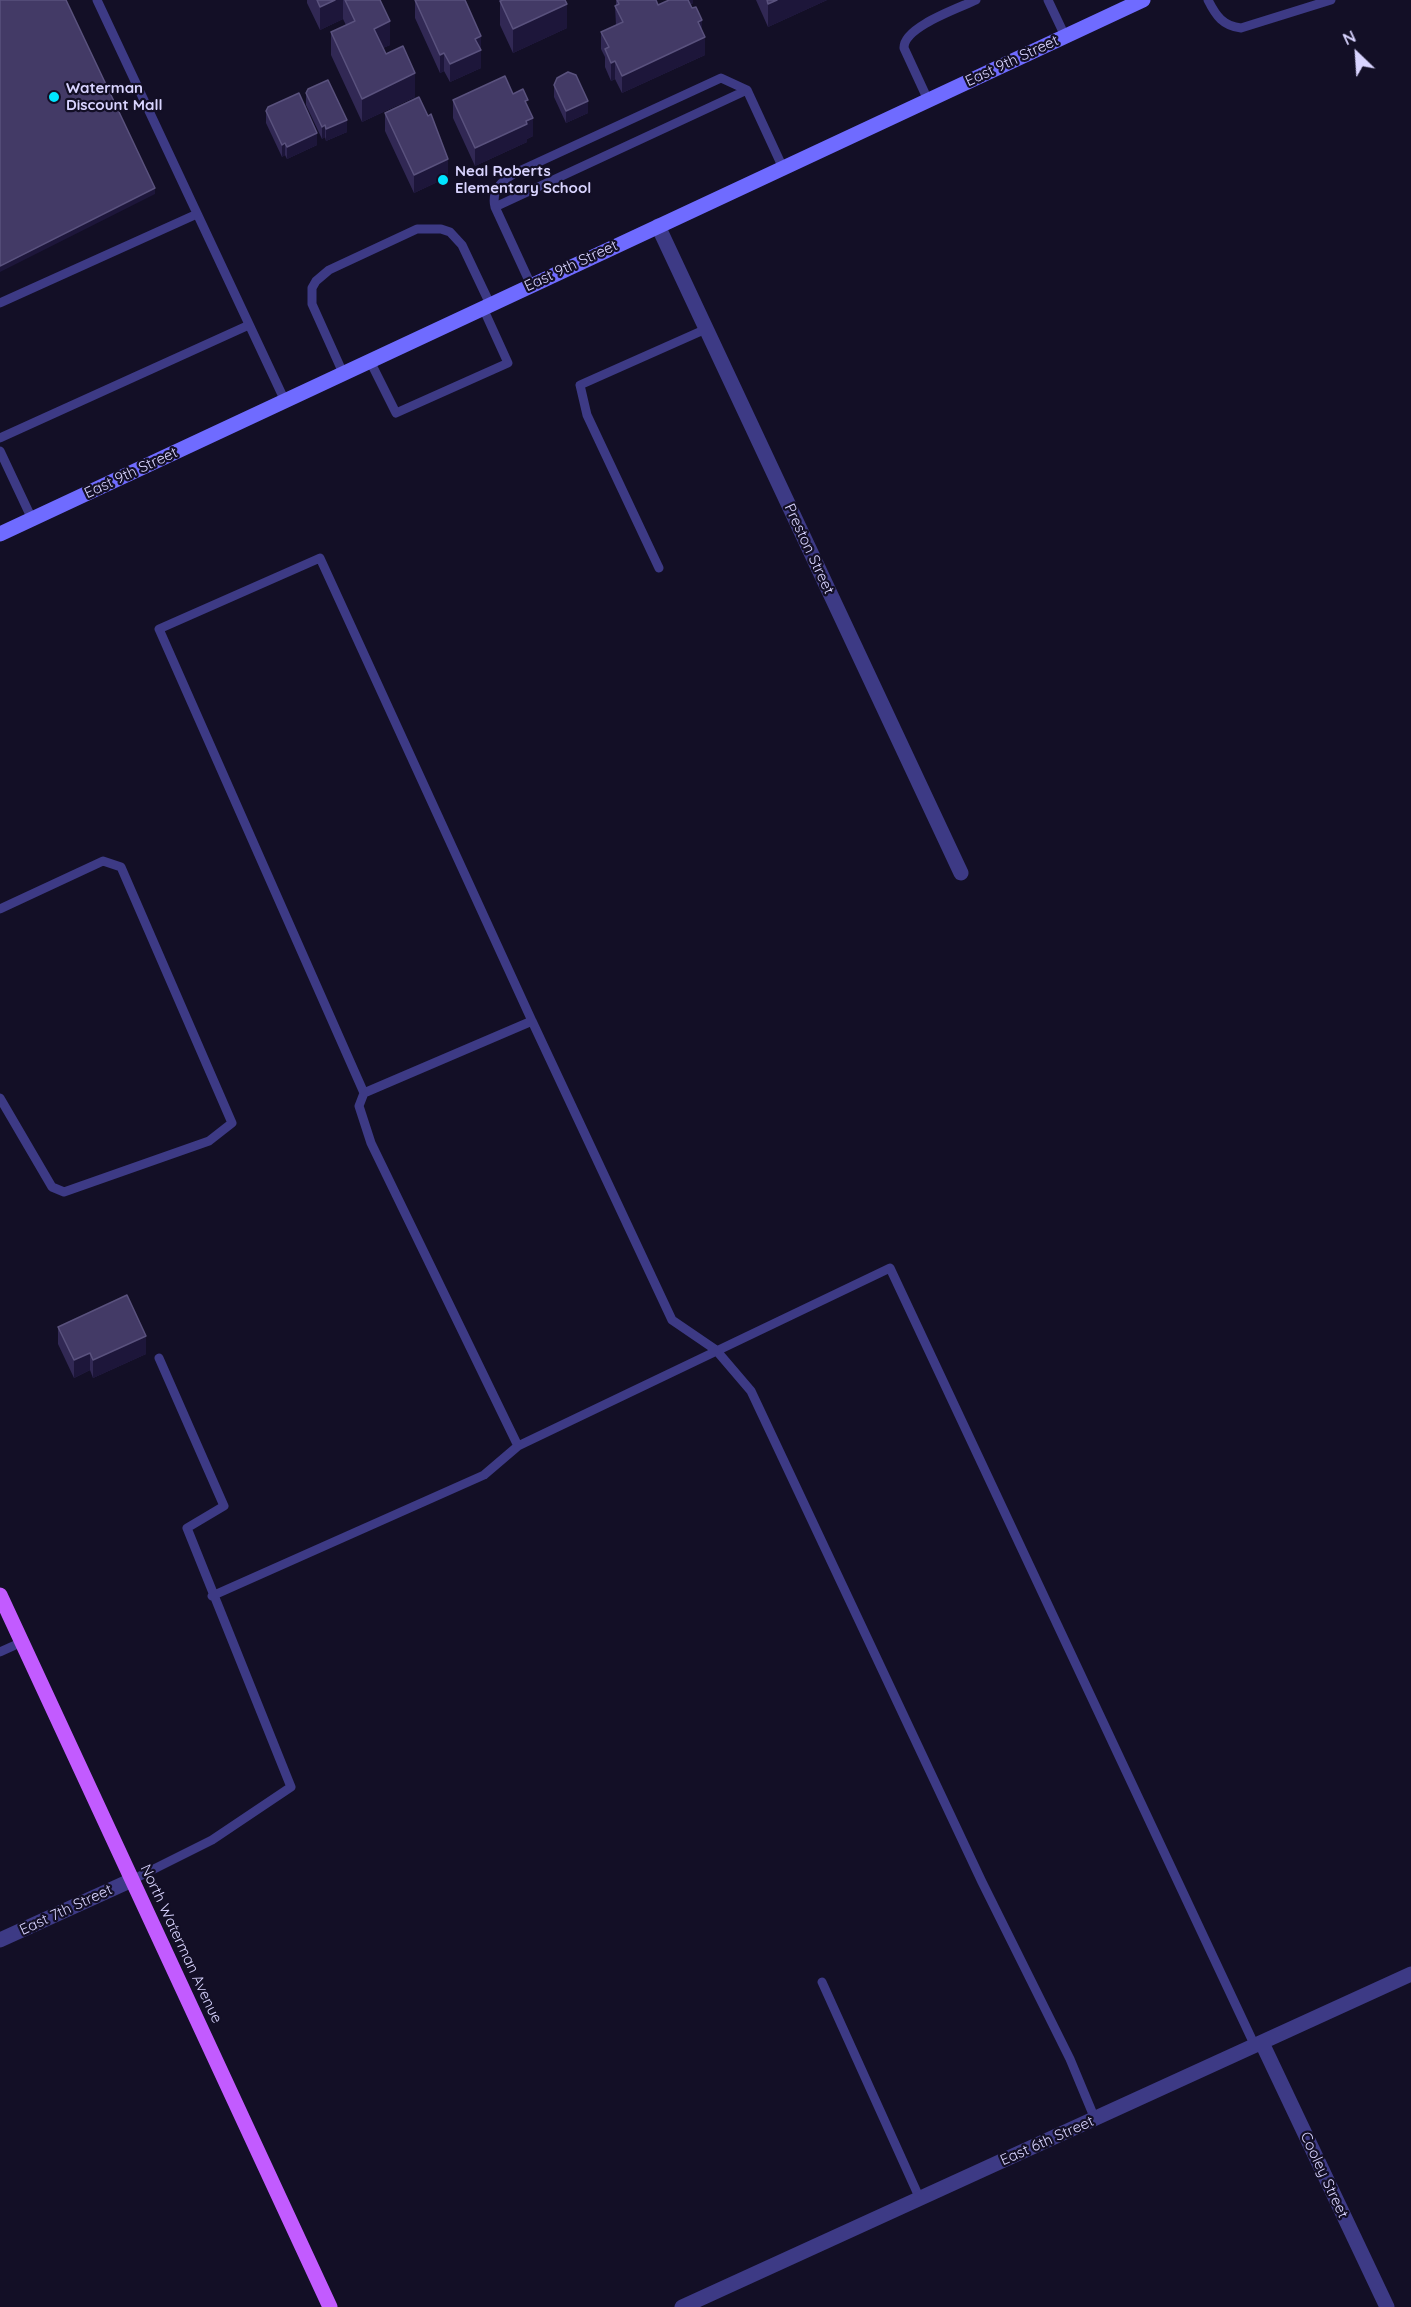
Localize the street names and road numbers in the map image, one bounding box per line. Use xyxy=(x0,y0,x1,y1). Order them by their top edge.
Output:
street label: East 9th Street xyxy=(962,32,1062,90)
street label: East 9th Street xyxy=(521,237,621,295)
street label: East 9th Street xyxy=(81,444,181,502)
street label: Preston Street xyxy=(780,501,838,597)
street label: North Waterman Avenue xyxy=(136,1862,226,2026)
street label: East 7th Street xyxy=(17,1881,115,1939)
street label: East 6th Street xyxy=(997,2112,1097,2170)
street label: Cooley Street xyxy=(1296,2129,1352,2221)

